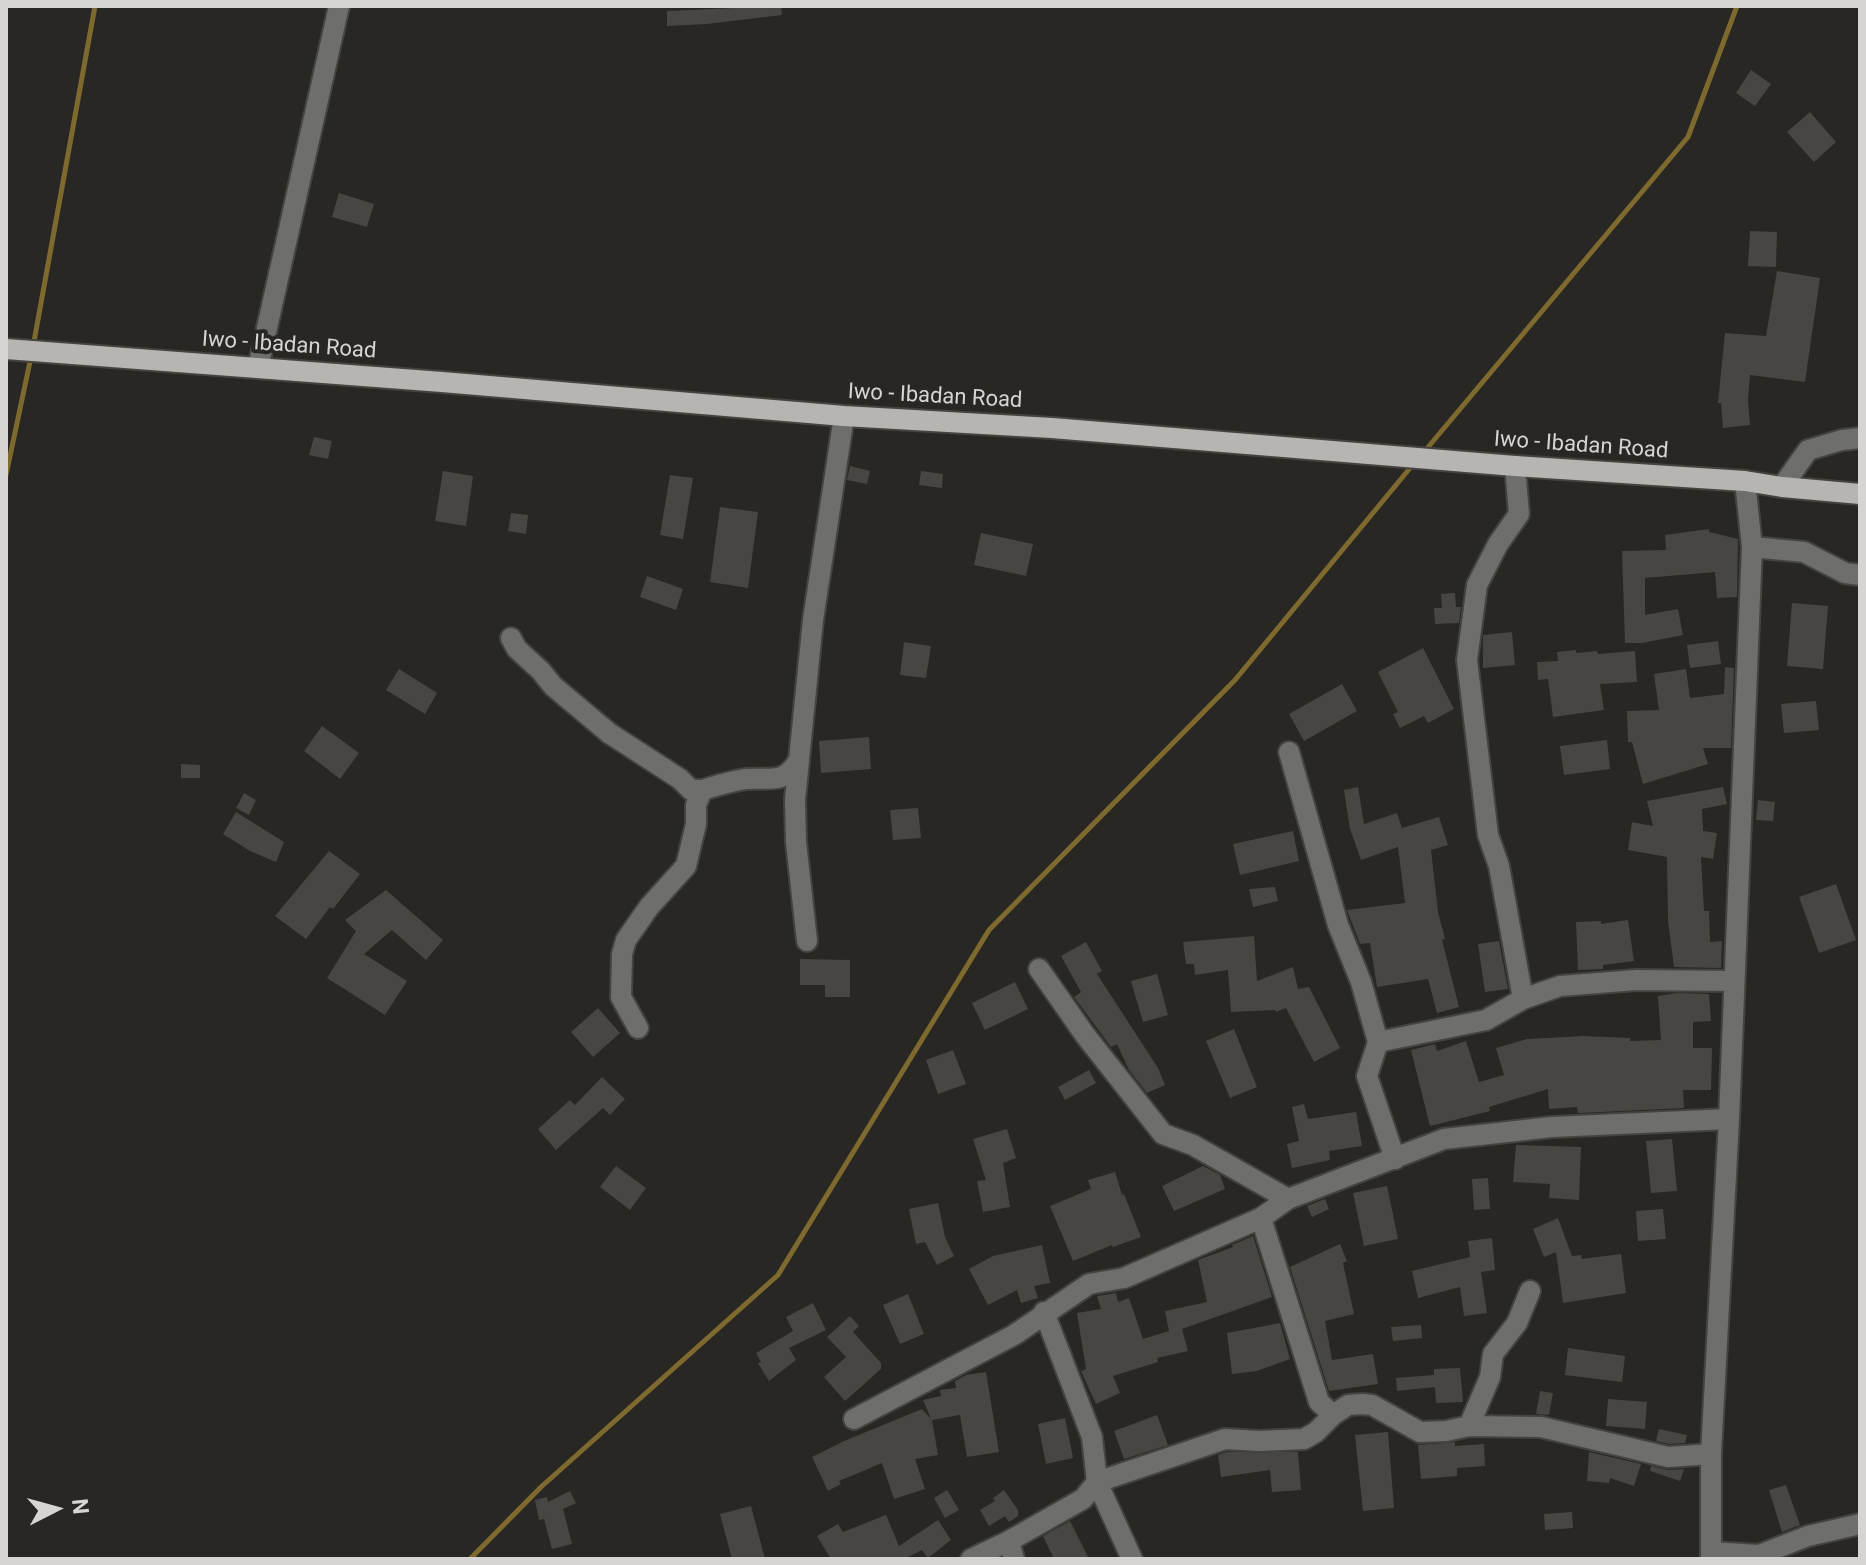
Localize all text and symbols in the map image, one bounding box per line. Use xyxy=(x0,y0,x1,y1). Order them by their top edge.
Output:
street label: Iwo - Ibadan Road xyxy=(201,327,377,365)
street label: Iwo - Ibadan Road xyxy=(847,379,1023,415)
street label: Iwo - Ibadan Road xyxy=(1493,427,1669,465)
north arrow xyxy=(16,1469,96,1549)
text: N xyxy=(67,1497,94,1515)

